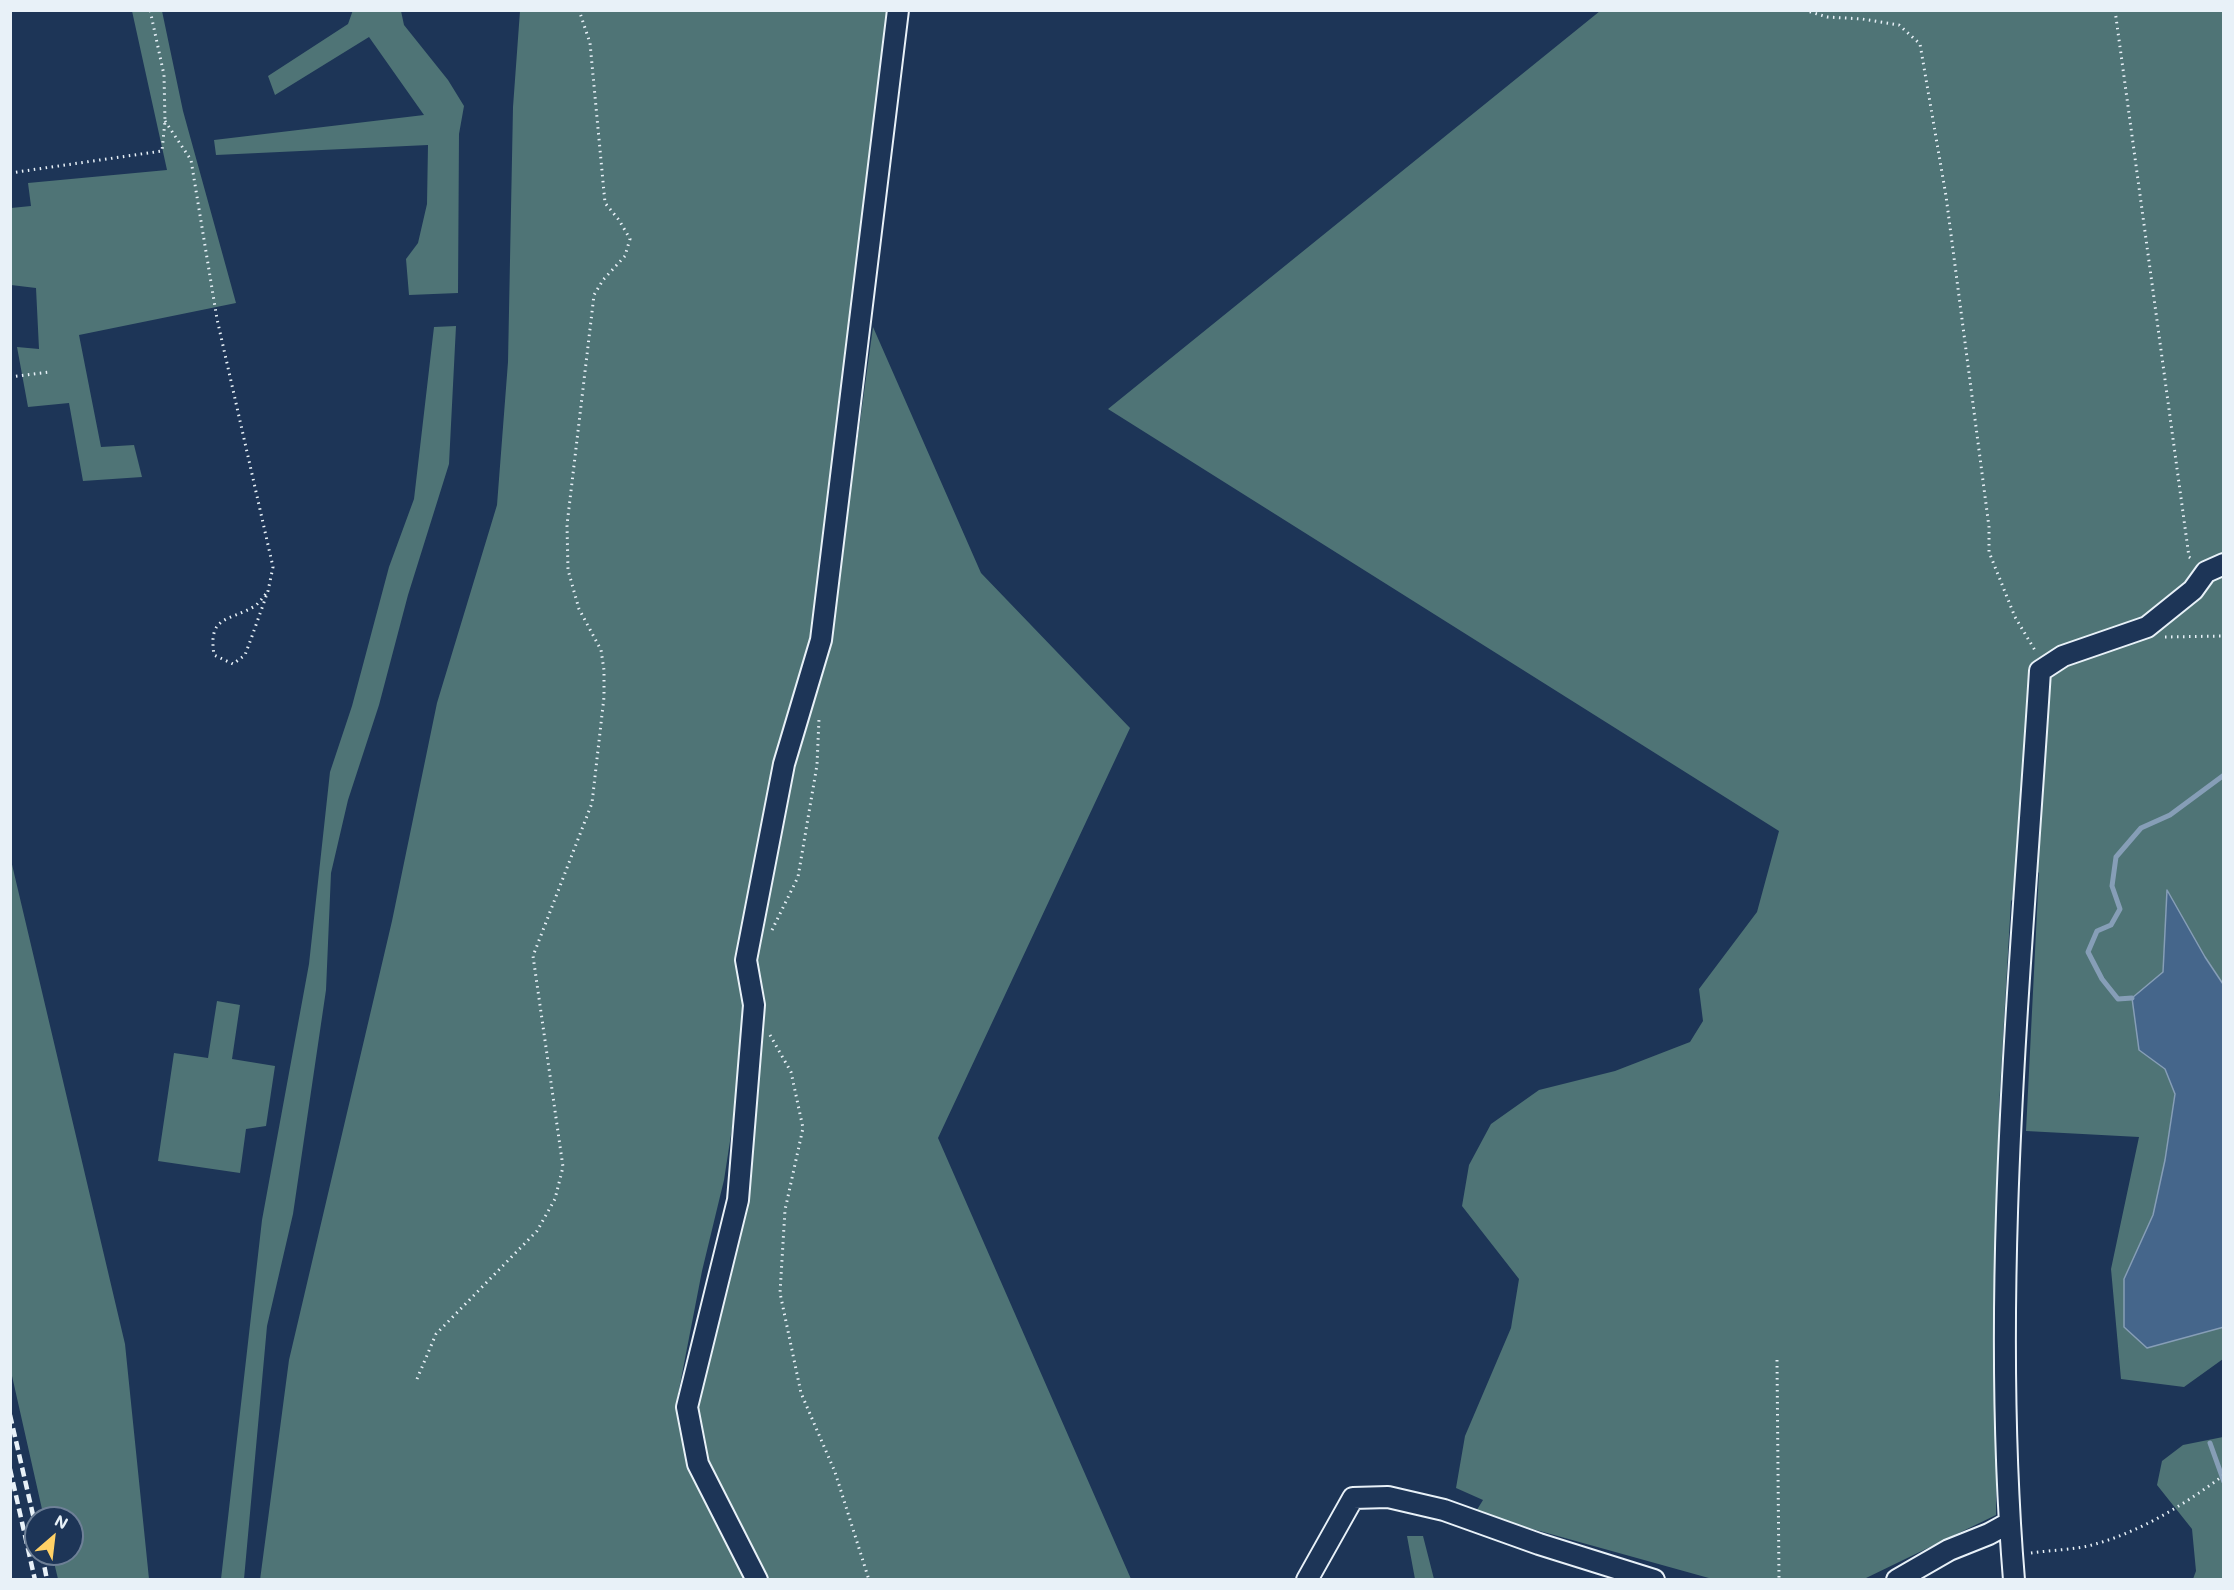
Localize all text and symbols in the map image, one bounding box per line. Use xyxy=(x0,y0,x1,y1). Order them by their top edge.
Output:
north arrow xyxy=(24,1506,84,1566)
text: N xyxy=(51,1509,72,1534)

